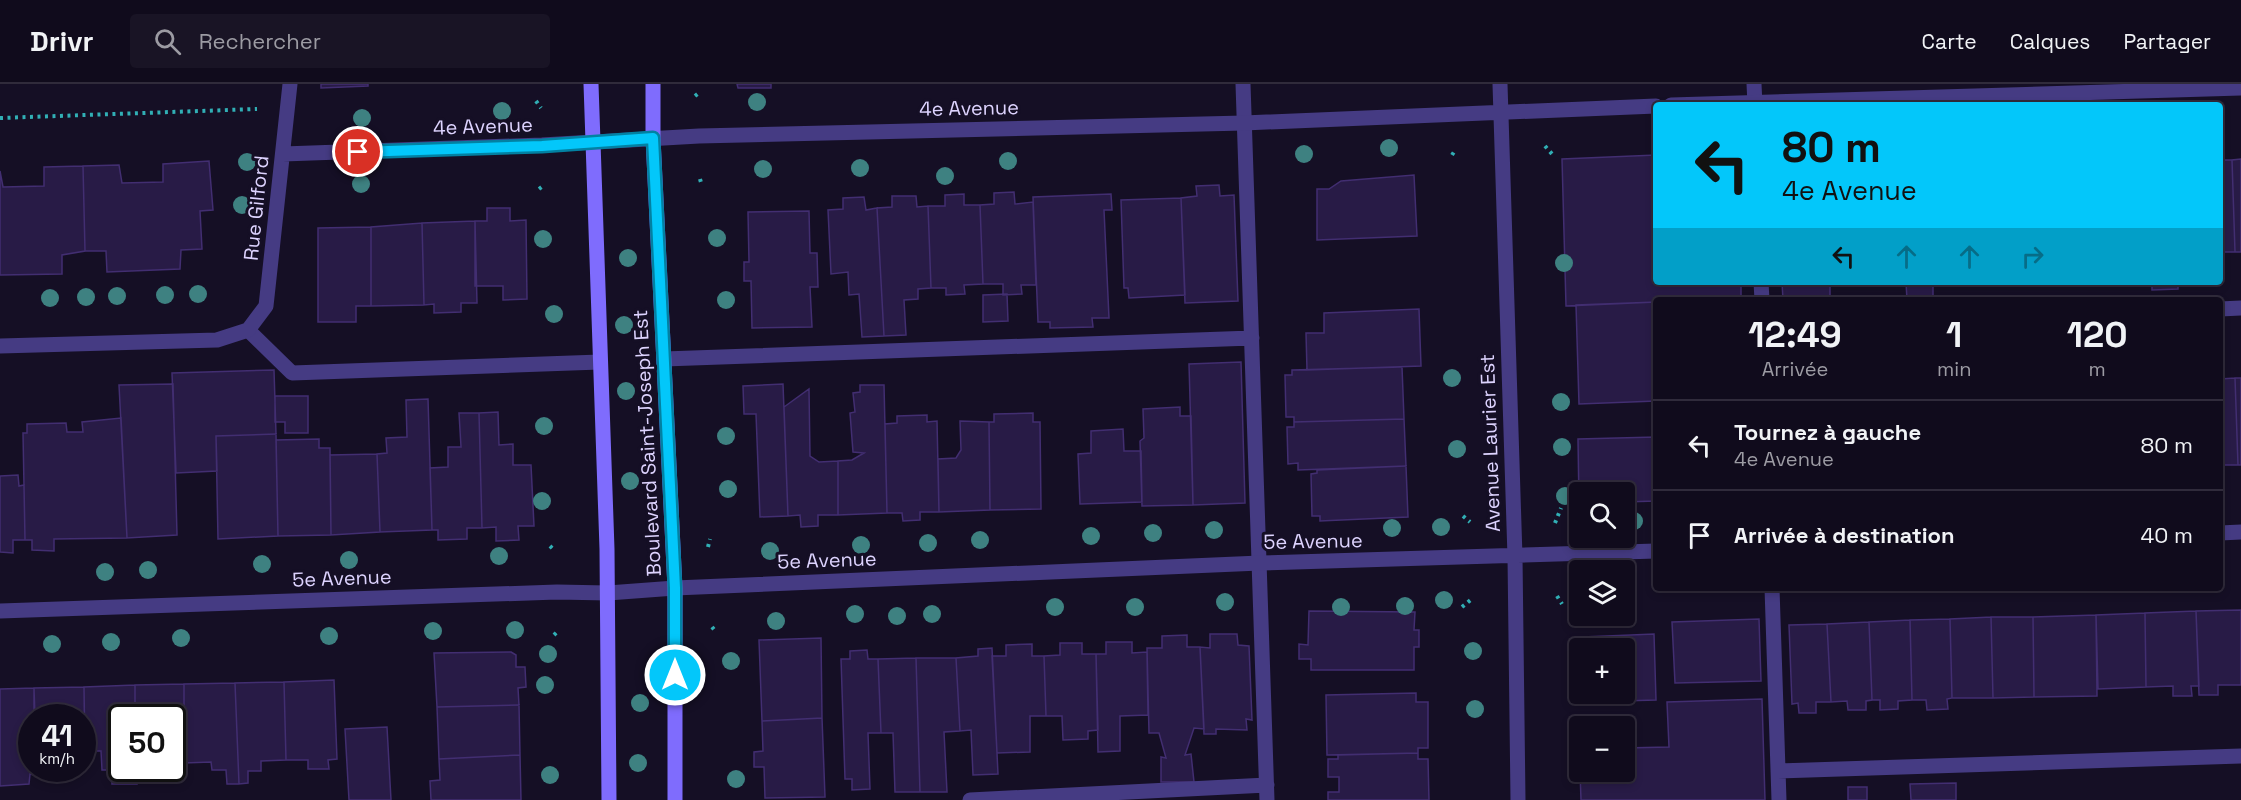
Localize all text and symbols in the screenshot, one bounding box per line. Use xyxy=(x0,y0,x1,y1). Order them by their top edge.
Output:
search box xyxy=(130,14,550,68)
text: Drivr xyxy=(30,23,94,59)
icon: search xyxy=(151,25,184,58)
text: Rechercher xyxy=(199,27,321,55)
text: Carte xyxy=(1922,28,1977,55)
text: Calques xyxy=(2010,28,2090,55)
text: Partager xyxy=(2123,28,2211,55)
street label: 4e Avenue xyxy=(919,94,1019,122)
street label: 4e Avenue xyxy=(433,111,533,141)
text: 80 m xyxy=(1782,121,1881,174)
pin xyxy=(332,126,383,177)
icon: left xyxy=(1683,126,1761,204)
icon: arrive xyxy=(341,135,374,168)
street label: Rue Gilford xyxy=(238,154,274,262)
text: 4e Avenue xyxy=(1782,173,1917,208)
icon: left xyxy=(1827,240,1860,273)
icon: ahead xyxy=(1890,240,1923,273)
icon: ahead xyxy=(1953,240,1986,273)
icon: right xyxy=(2016,240,2049,273)
street label: Boulevard Saint-Joseph Est xyxy=(627,309,667,577)
text: 12:49 xyxy=(1748,312,1842,358)
text: 1 xyxy=(1946,312,1962,358)
text: 120 xyxy=(2067,312,2128,358)
street label: Avenue Laurier Est xyxy=(1474,354,1506,532)
text: Arrivée xyxy=(1762,356,1828,382)
text: min xyxy=(1937,356,1971,382)
text: m xyxy=(2089,356,2106,382)
text: Tournez à gauche xyxy=(1734,418,1921,446)
icon: left xyxy=(1683,429,1716,462)
text: 80 m xyxy=(2141,431,2193,459)
text: 4e Avenue xyxy=(1734,446,1834,472)
map controls xyxy=(1569,482,1635,782)
button: search xyxy=(1569,482,1635,548)
icon: arrive xyxy=(1683,519,1716,552)
text: Arrivée à destination xyxy=(1734,521,1955,549)
text: 40 m xyxy=(2141,521,2193,549)
street label: 5e Avenue xyxy=(1263,527,1363,555)
street label: 5e Avenue xyxy=(777,545,877,575)
button: layers xyxy=(1569,560,1635,626)
street label: 5e Avenue xyxy=(292,563,392,593)
button: + xyxy=(1569,638,1635,704)
position arrow xyxy=(643,643,707,707)
speed limit sign: 50 xyxy=(108,704,186,782)
text: 41 xyxy=(41,716,73,755)
button: − xyxy=(1569,716,1635,782)
text: km/h xyxy=(39,749,75,768)

